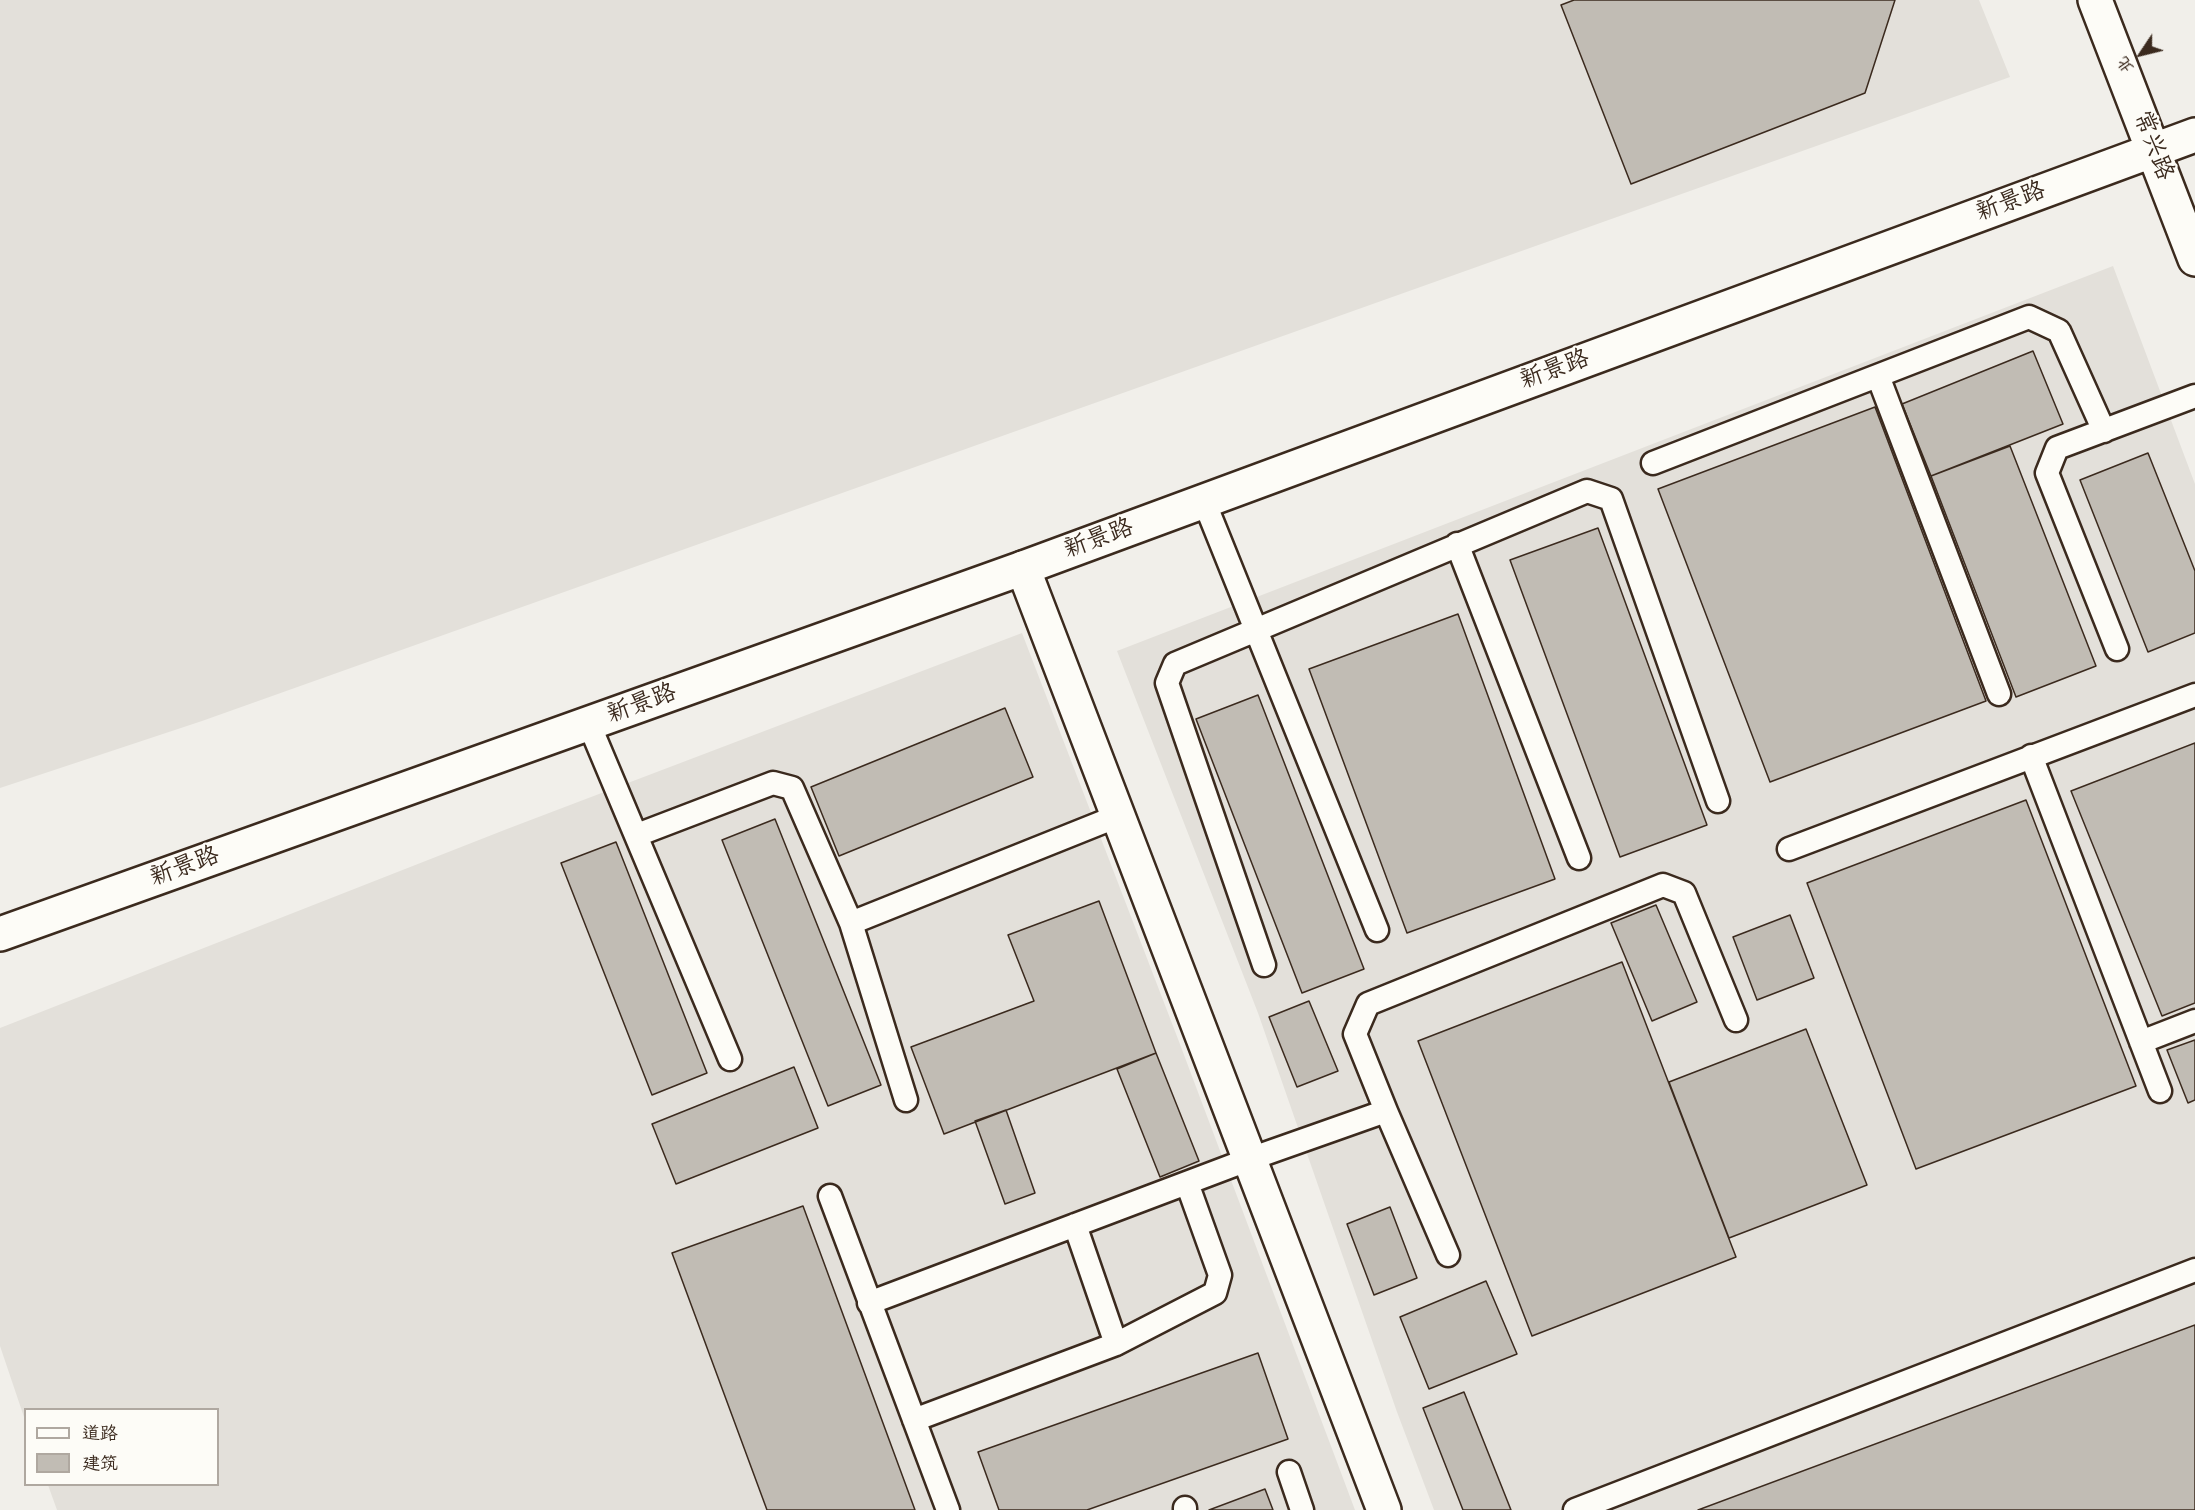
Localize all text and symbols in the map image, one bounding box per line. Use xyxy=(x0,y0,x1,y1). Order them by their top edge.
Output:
north arrow xyxy=(2111,24,2171,84)
text: 北 xyxy=(2113,52,2139,77)
street label: 常兴路 xyxy=(2126,107,2178,185)
street label: 新景路 xyxy=(1972,177,2050,229)
street label: 新景路 xyxy=(1516,345,1594,397)
street label: 新景路 xyxy=(1060,514,1138,566)
street label: 新景路 xyxy=(603,679,681,731)
street label: 新景路 xyxy=(146,842,224,894)
legend xyxy=(24,1408,219,1486)
text: 道路 xyxy=(82,1422,118,1446)
text: 建筑 xyxy=(82,1452,118,1476)

